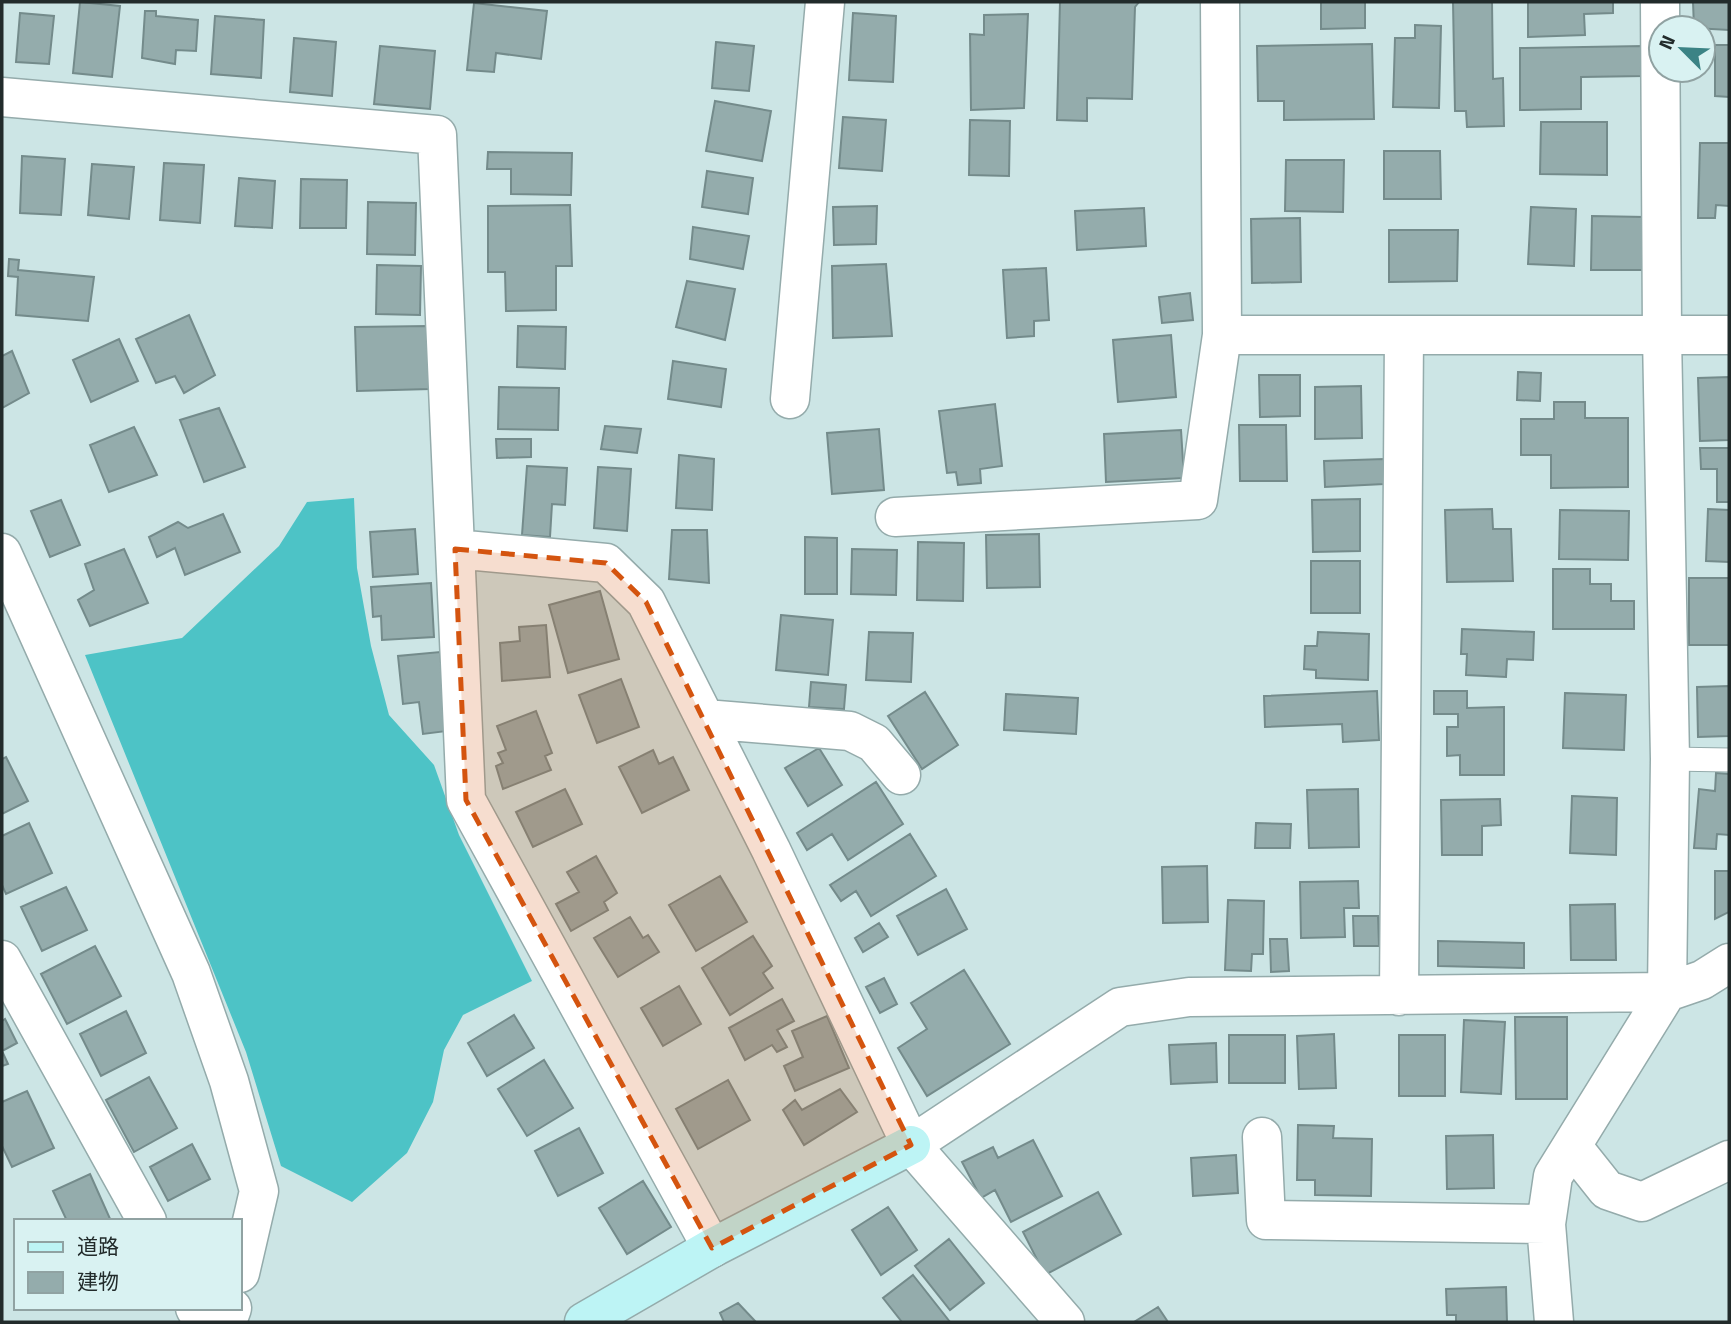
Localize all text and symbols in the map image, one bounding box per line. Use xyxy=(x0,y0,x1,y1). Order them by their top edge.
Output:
north arrow xyxy=(1647,14,1717,84)
text: N xyxy=(1650,30,1682,54)
legend xyxy=(14,1219,242,1310)
text: 道路 xyxy=(77,1230,119,1262)
text: 建物 xyxy=(77,1265,119,1297)

